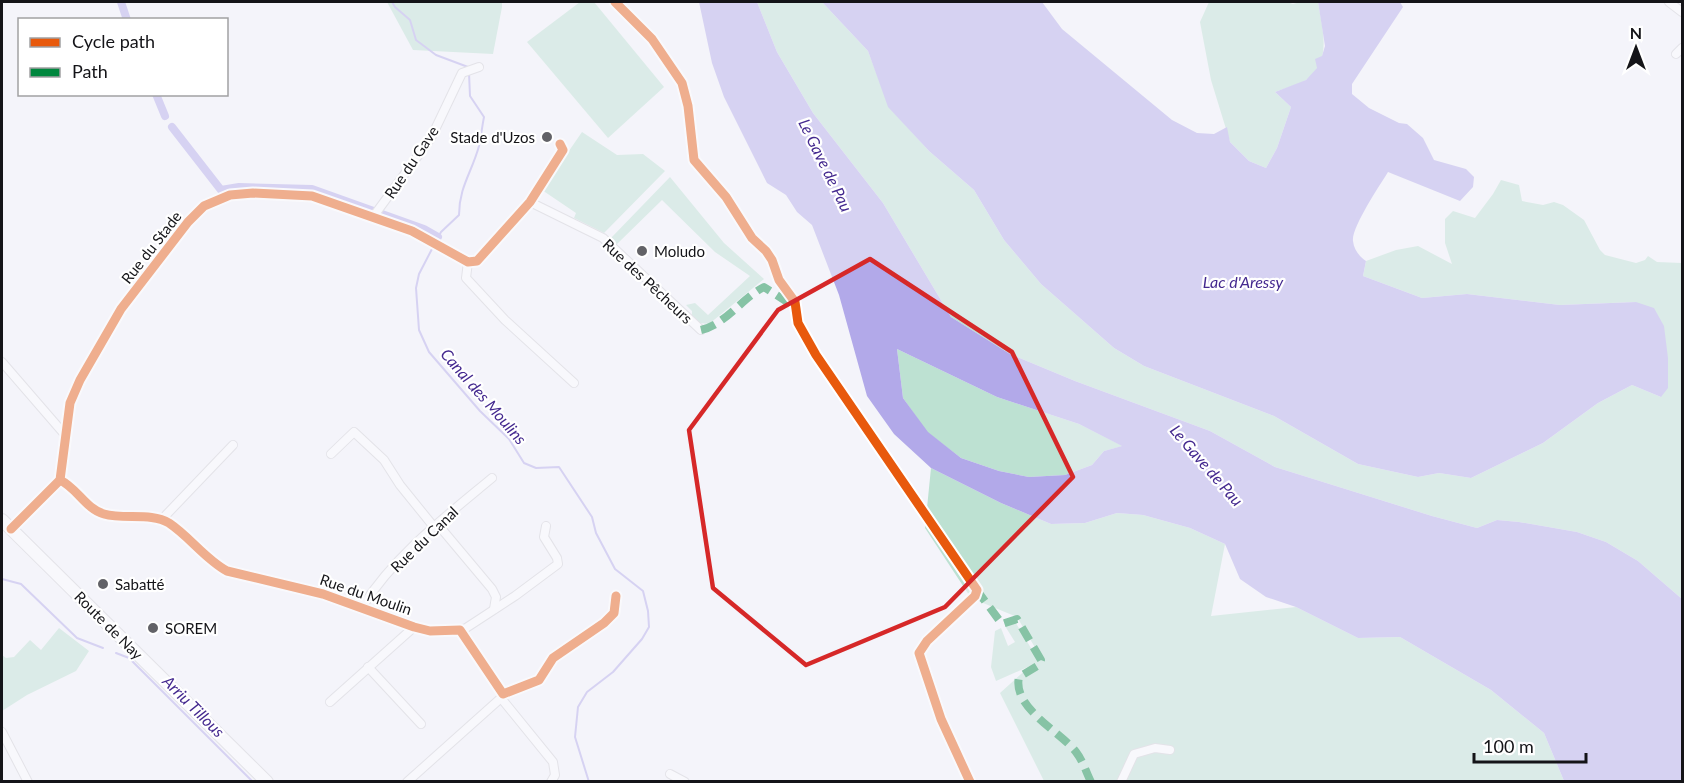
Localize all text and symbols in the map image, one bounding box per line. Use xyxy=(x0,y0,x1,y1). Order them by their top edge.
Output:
legend xyxy=(18,18,228,96)
north arrow xyxy=(1606,18,1666,78)
text: N xyxy=(1630,23,1642,42)
text: Cycle path xyxy=(72,30,155,52)
text: Path xyxy=(72,60,108,82)
water label: Le Gave de Pau xyxy=(795,115,857,215)
street label: Rue du Gave xyxy=(380,122,442,202)
place label: Stade d'Uzos xyxy=(450,128,535,146)
marker: Stade d'Uzos xyxy=(540,130,554,144)
street label: Rue du Stade xyxy=(117,207,185,287)
street label: Rue des Pêcheurs xyxy=(599,235,697,327)
place label: Moludo xyxy=(654,242,705,260)
marker: Moludo xyxy=(635,244,649,258)
water label: Lac d'Aressy xyxy=(1203,272,1284,291)
water label: Canal des Moulins xyxy=(437,344,531,448)
water label: Le Gave de Pau xyxy=(1167,421,1247,509)
street label: Rue du Canal xyxy=(387,502,461,576)
street label: Rue du Moulin xyxy=(318,570,414,618)
place label: Sabatté xyxy=(115,575,164,593)
marker: Sabatté xyxy=(96,577,110,591)
street label: Route de Nay xyxy=(71,587,147,663)
place label: SOREM xyxy=(165,619,217,637)
marker: SOREM xyxy=(146,621,160,635)
water label: Arriu Tillous xyxy=(159,671,229,741)
scale bar xyxy=(1474,726,1586,764)
text: 100 m xyxy=(1483,735,1534,757)

